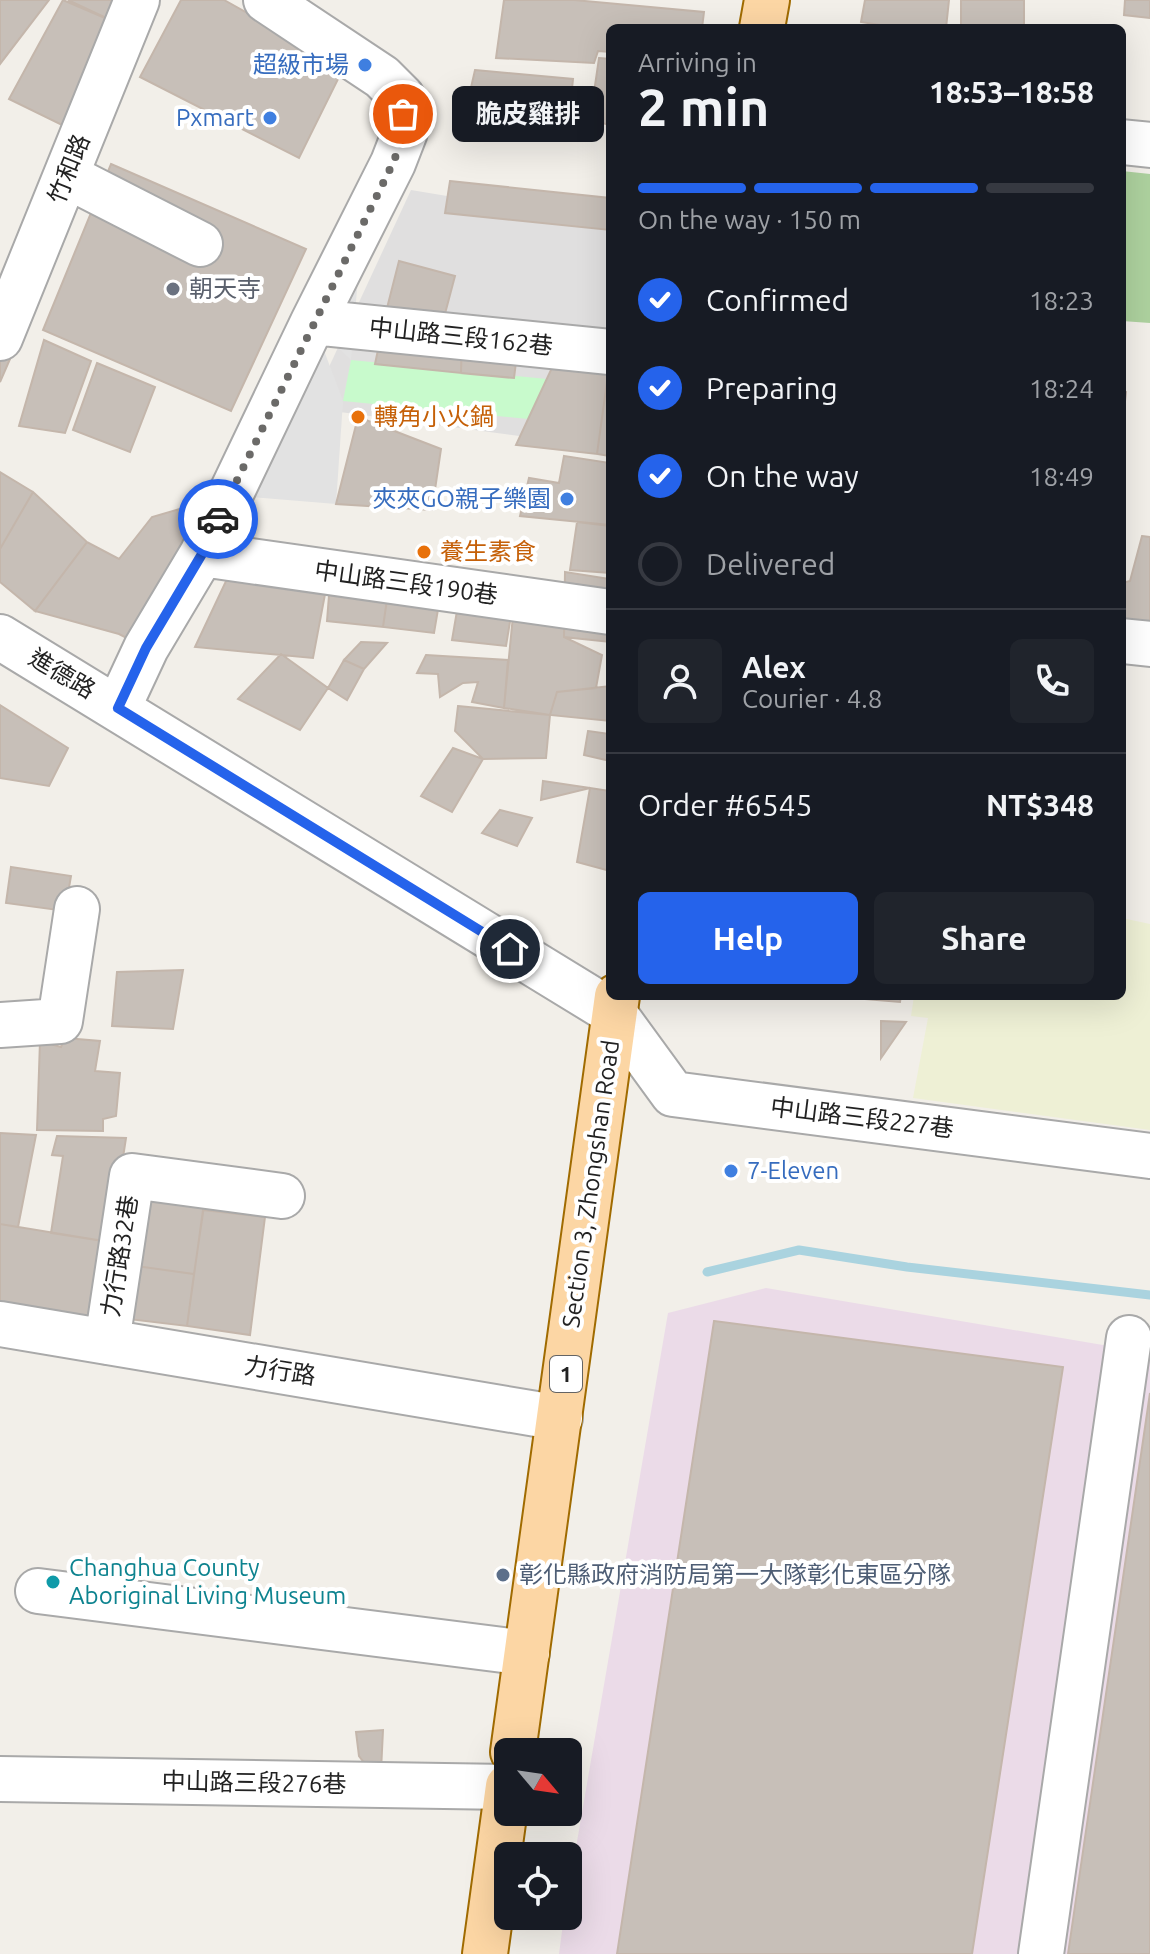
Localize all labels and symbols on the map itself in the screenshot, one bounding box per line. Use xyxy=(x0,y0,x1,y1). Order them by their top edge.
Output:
place label: 超級市場 xyxy=(253,51,349,78)
marker: 超級市場 xyxy=(356,56,374,74)
pin xyxy=(369,80,437,148)
callout: 脆皮雞排 xyxy=(451,86,603,142)
place label: Pxmart xyxy=(176,104,255,131)
marker: Pxmart xyxy=(261,109,279,127)
street label: 竹和路 xyxy=(43,130,95,207)
place label: 朝天寺 xyxy=(189,275,261,302)
marker: 朝天寺 xyxy=(164,280,182,298)
street label: 中山路三段162巷 xyxy=(368,313,554,360)
place label: 轉角小火鍋 xyxy=(374,403,494,430)
marker: 轉角小火鍋 xyxy=(349,408,367,426)
courier xyxy=(178,479,258,559)
place label: 夾夾GO親子樂園 xyxy=(372,485,551,512)
marker: 夾夾GO親子樂園 xyxy=(558,490,576,508)
place label: 養生素食 xyxy=(440,538,536,565)
marker: 養生素食 xyxy=(415,543,433,561)
street label: 中山路三段190巷 xyxy=(313,556,499,609)
street label: 進德路 xyxy=(24,643,100,704)
pin xyxy=(476,915,544,983)
street label: Section 3, Zhongshan Road xyxy=(557,1038,624,1330)
street label: 中山路三段227巷 xyxy=(769,1093,955,1142)
place label: 7-Eleven xyxy=(747,1157,839,1184)
marker: 7-Eleven xyxy=(722,1162,740,1180)
street label: 力行路32巷 xyxy=(97,1193,142,1319)
street label: 力行路 xyxy=(242,1352,318,1389)
road number: 1 xyxy=(550,1356,582,1392)
place label: Changhua County Aboriginal Living Museum xyxy=(69,1554,346,1609)
place label: 彰化縣政府消防局第一大隊彰化東區分隊 xyxy=(519,1561,951,1588)
marker: 彰化縣政府消防局第一大隊彰化東區分隊 xyxy=(494,1566,512,1584)
marker: Changhua County Aboriginal Living Museum xyxy=(44,1573,62,1591)
north arrow xyxy=(494,1738,582,1826)
street label: 中山路三段276巷 xyxy=(161,1767,347,1798)

